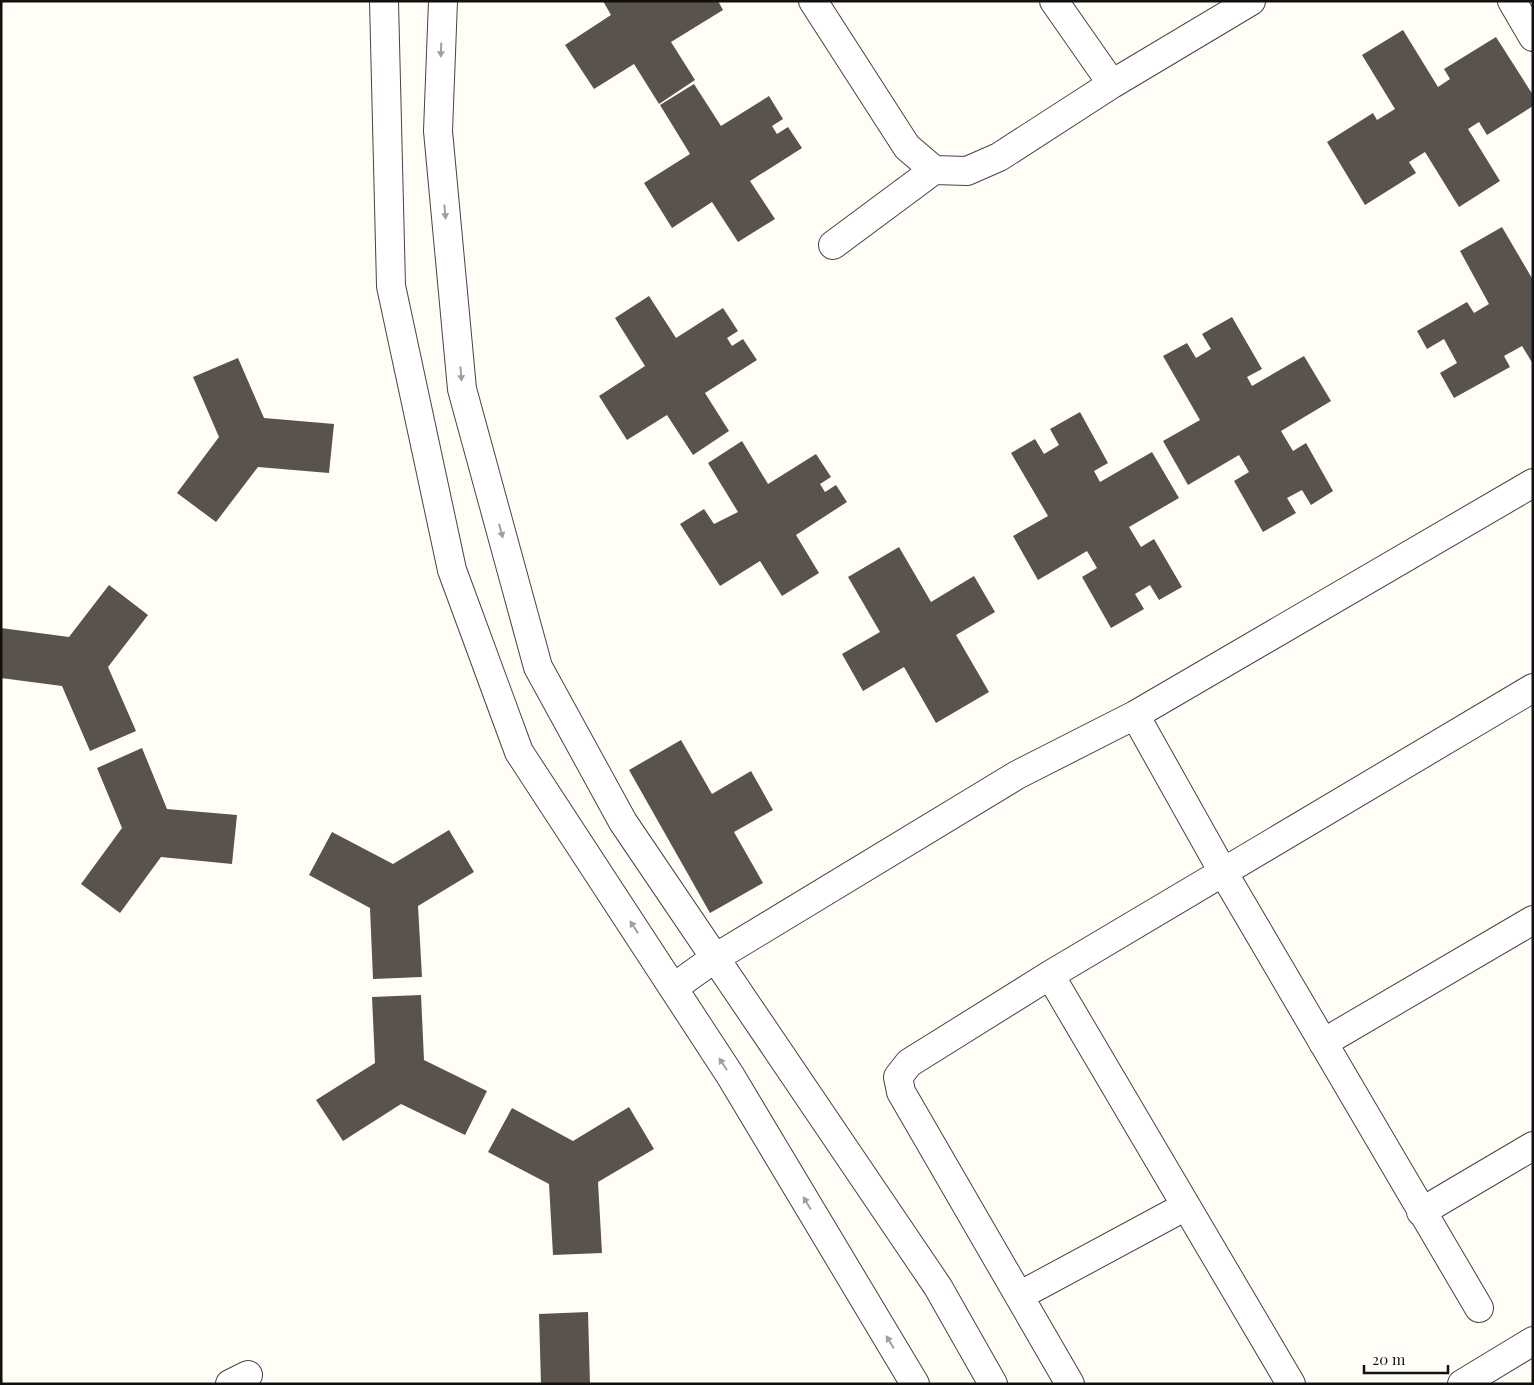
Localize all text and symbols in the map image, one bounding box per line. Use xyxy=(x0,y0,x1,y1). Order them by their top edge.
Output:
one-way arrow xyxy=(437,42,445,58)
one-way arrow xyxy=(442,204,450,220)
one-way arrow xyxy=(457,366,465,382)
one-way arrow xyxy=(497,523,505,539)
one-way arrow xyxy=(629,921,639,934)
one-way arrow xyxy=(718,1057,727,1070)
one-way arrow xyxy=(802,1196,811,1209)
one-way arrow xyxy=(886,1335,895,1348)
scale bar xyxy=(1364,1342,1448,1374)
text: 20 m xyxy=(1372,1349,1406,1369)

